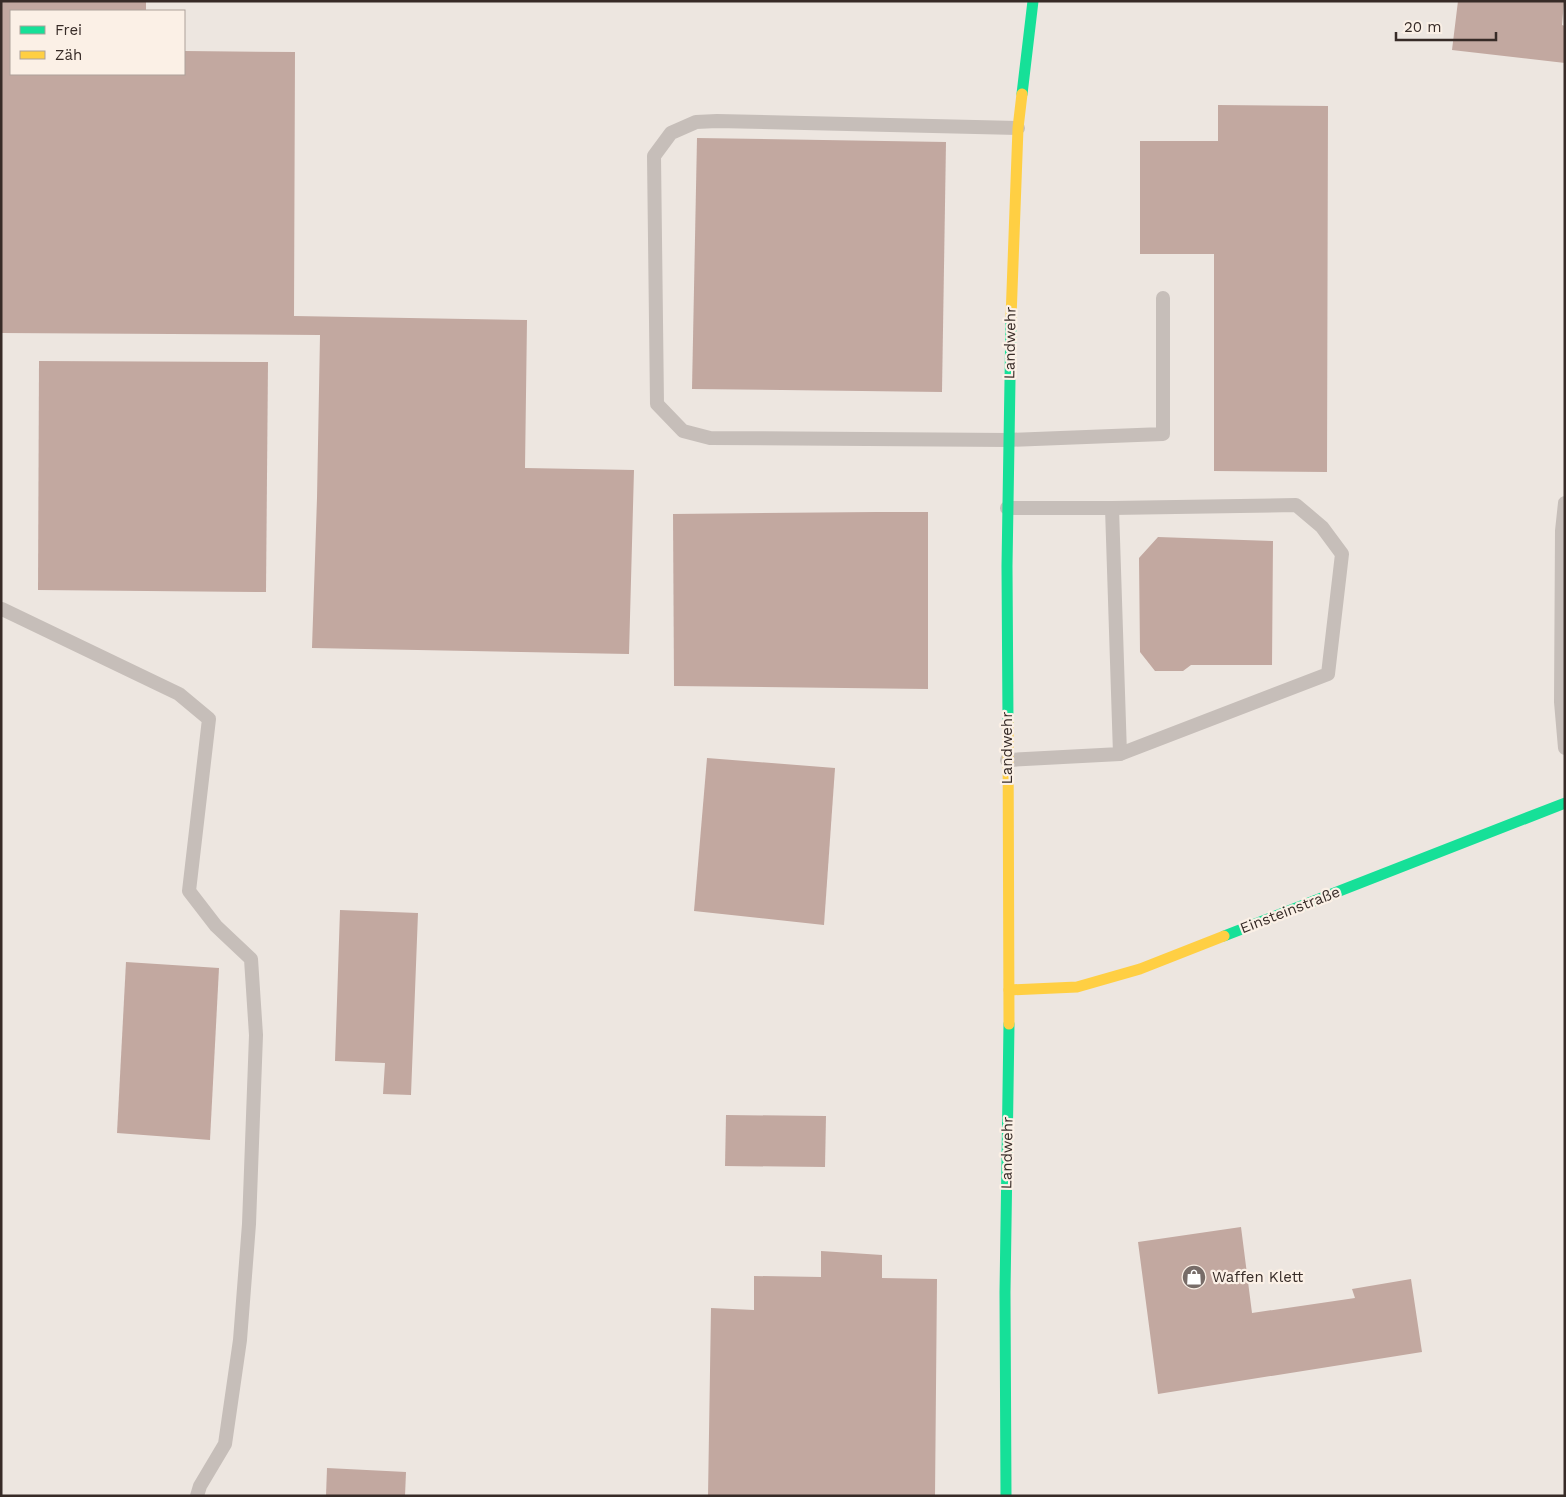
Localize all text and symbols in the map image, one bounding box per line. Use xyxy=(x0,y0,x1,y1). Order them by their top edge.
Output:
legend xyxy=(10,10,185,75)
scale bar xyxy=(1396,10,1496,42)
text: 20 m xyxy=(1404,18,1442,36)
text: Frei xyxy=(55,21,82,39)
text: Zäh xyxy=(55,46,82,64)
street label: Landwehr xyxy=(1000,307,1020,379)
street label: Landwehr xyxy=(998,712,1016,784)
street label: Einsteinstraße xyxy=(1238,883,1342,937)
street label: Landwehr xyxy=(997,1117,1017,1189)
shop icon: Waffen Klett xyxy=(1181,1264,1207,1290)
place label: Waffen Klett xyxy=(1212,1268,1304,1286)

